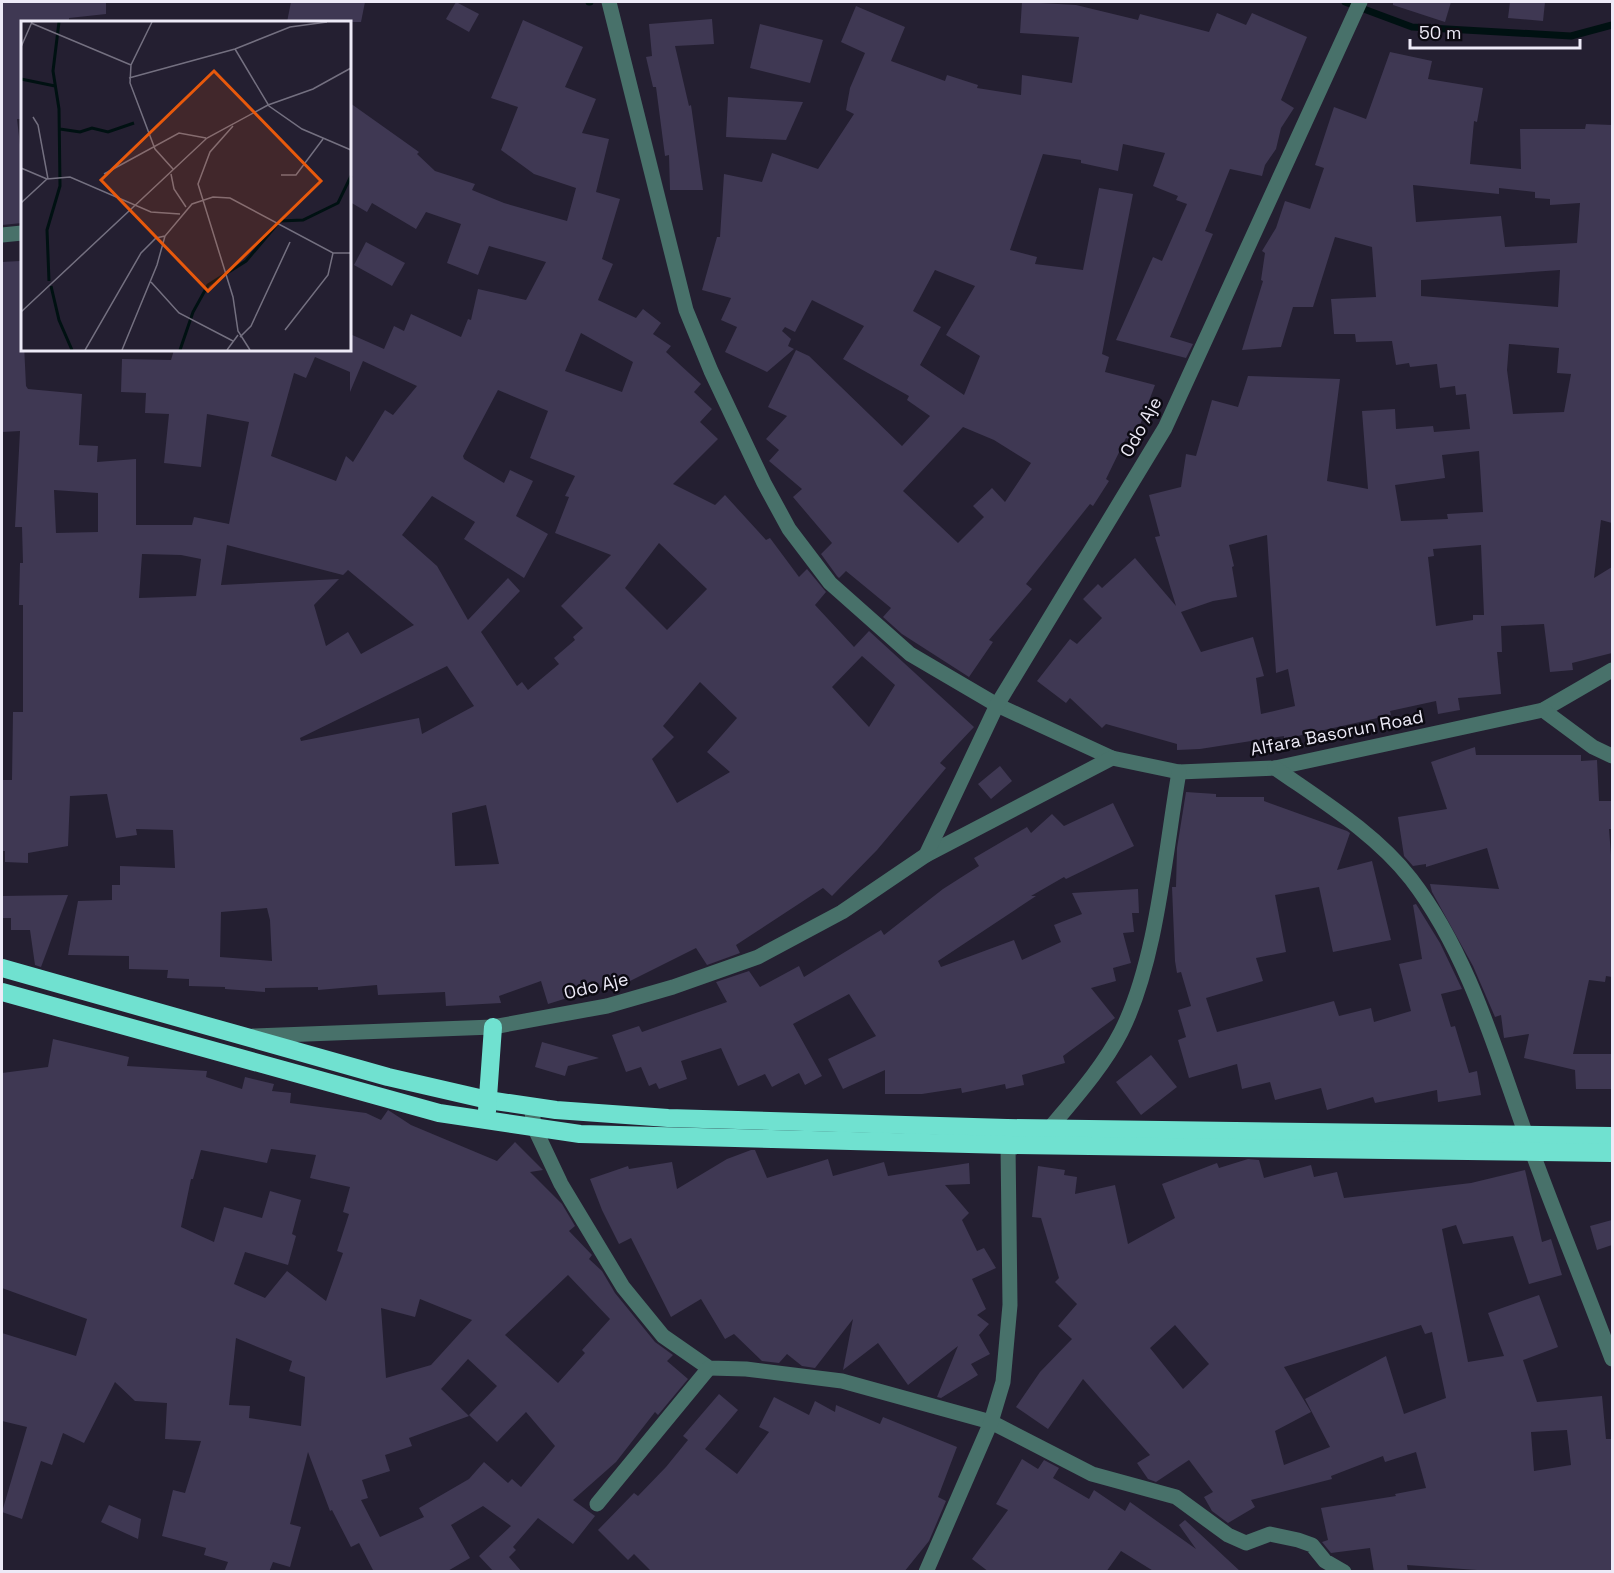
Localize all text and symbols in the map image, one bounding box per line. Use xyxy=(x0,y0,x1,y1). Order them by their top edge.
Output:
scale bar xyxy=(1410,12,1580,50)
inset map xyxy=(21,21,351,351)
text: 50 m xyxy=(1419,21,1461,44)
street label: Odo Aje xyxy=(1115,392,1167,461)
street label: Alfara Basorun Road xyxy=(1248,704,1425,761)
street label: Odo Aje xyxy=(561,967,630,1004)

